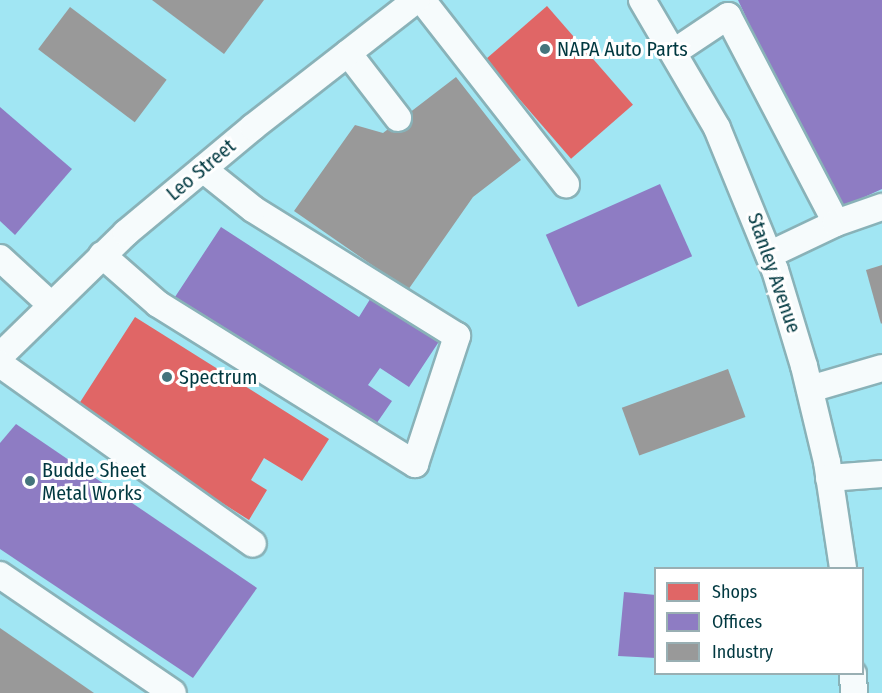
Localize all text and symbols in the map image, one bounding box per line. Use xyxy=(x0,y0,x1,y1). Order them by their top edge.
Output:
place label: NAPA Auto Parts xyxy=(557,37,688,61)
marker: NAPA Auto Parts xyxy=(538,42,552,56)
street label: Leo Street xyxy=(162,134,240,206)
street label: Stanley Avenue xyxy=(742,210,806,336)
place label: Spectrum xyxy=(179,365,257,389)
marker: Spectrum xyxy=(160,370,174,384)
place label: Budde Sheet Metal Works xyxy=(42,458,146,505)
marker: Budde Sheet Metal Works xyxy=(23,474,37,488)
legend xyxy=(654,567,864,675)
text: Shops xyxy=(712,581,757,603)
text: Offices xyxy=(712,611,762,633)
text: Industry xyxy=(712,641,773,663)

